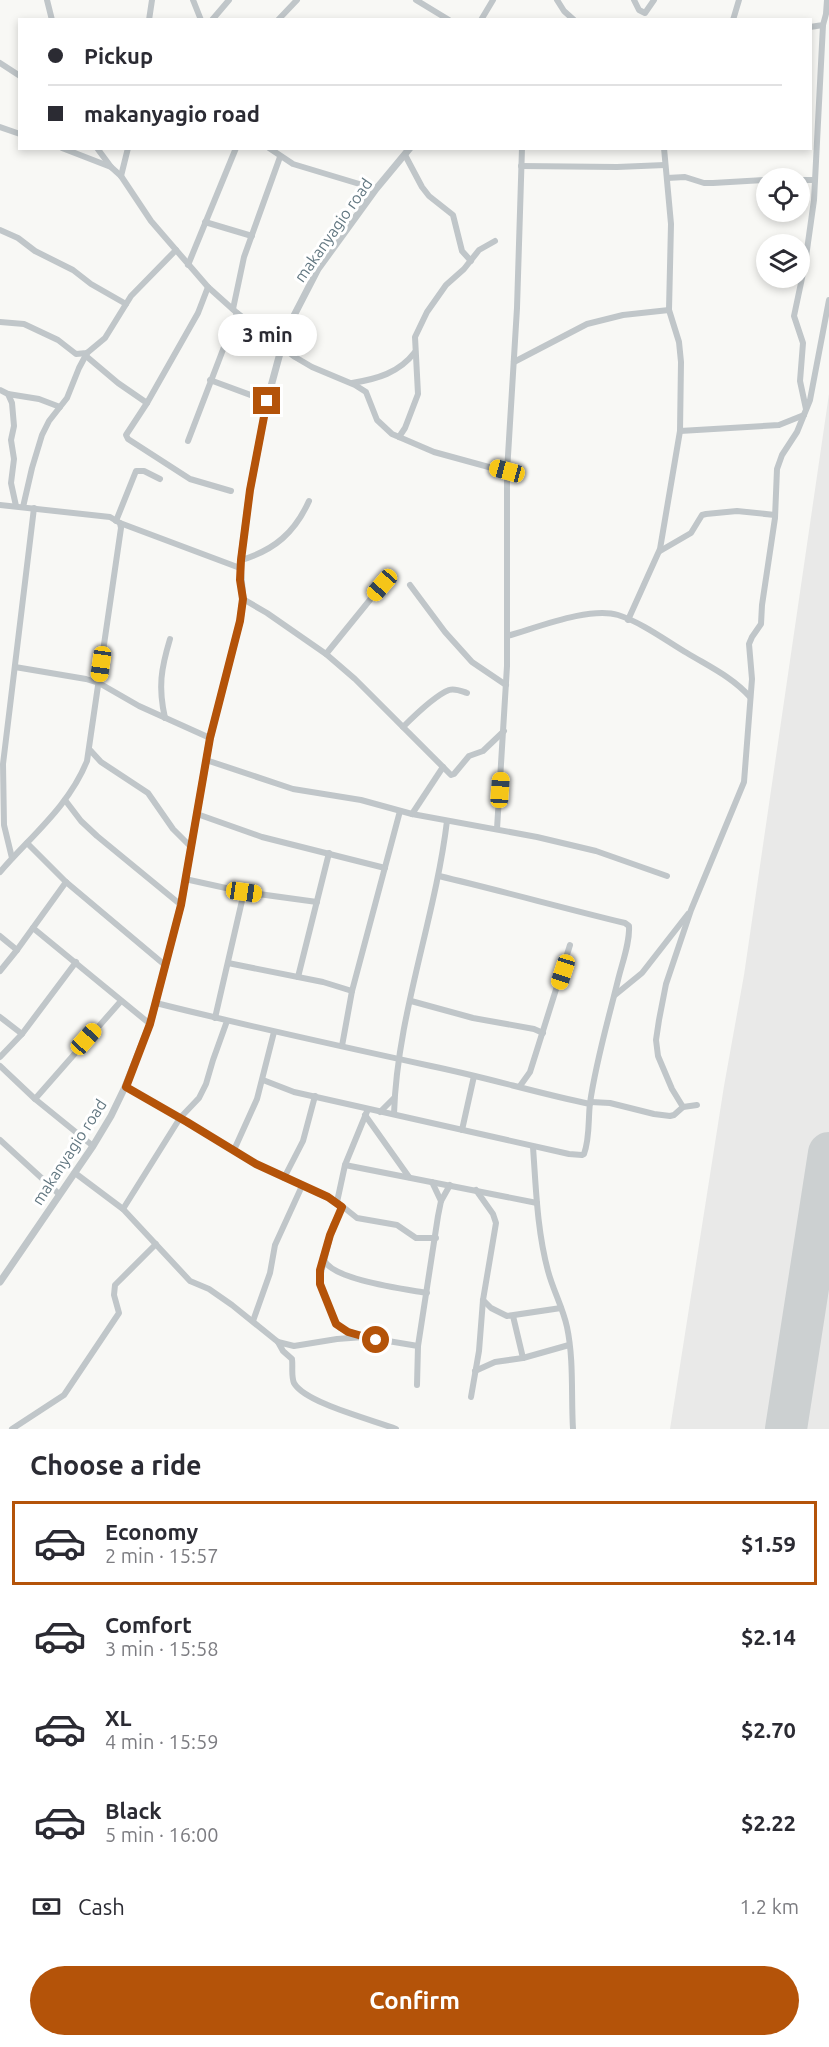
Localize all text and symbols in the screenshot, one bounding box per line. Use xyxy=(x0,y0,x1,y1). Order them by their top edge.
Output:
text: Pickup xyxy=(84,43,153,68)
text: makanyagio road xyxy=(84,101,260,126)
map controls xyxy=(756,168,810,288)
button: locate xyxy=(756,168,810,222)
street label: makanyagio road xyxy=(291,175,375,285)
button: layers xyxy=(756,234,810,288)
callout: 3 min xyxy=(218,314,316,356)
text: 3 min xyxy=(242,323,293,346)
route end xyxy=(253,387,280,414)
car xyxy=(487,458,527,484)
car xyxy=(363,566,401,604)
car xyxy=(90,645,112,683)
car xyxy=(490,771,510,809)
car xyxy=(225,881,263,903)
car xyxy=(549,952,577,992)
car xyxy=(67,1020,105,1058)
street label: makanyagio road xyxy=(28,1096,110,1208)
route start xyxy=(362,1326,389,1353)
text: Choose a ride xyxy=(30,1450,202,1480)
icon: car xyxy=(33,1516,87,1570)
text: Economy xyxy=(105,1519,198,1544)
text: $1.59 xyxy=(741,1531,796,1556)
text: 2 min · 15:57 xyxy=(105,1544,219,1567)
icon: car xyxy=(33,1609,87,1663)
text: Comfort xyxy=(105,1612,192,1637)
text: $2.14 xyxy=(741,1624,796,1649)
text: 3 min · 15:58 xyxy=(105,1637,219,1660)
icon: car xyxy=(33,1702,87,1756)
text: XL xyxy=(105,1705,132,1730)
text: $2.70 xyxy=(741,1717,796,1742)
text: 4 min · 15:59 xyxy=(105,1730,219,1753)
icon: car xyxy=(33,1795,87,1849)
text: Black xyxy=(105,1798,162,1823)
text: $2.22 xyxy=(741,1810,796,1835)
text: 5 min · 16:00 xyxy=(105,1823,219,1846)
icon: cash xyxy=(30,1890,63,1923)
text: Cash xyxy=(78,1894,125,1919)
text: 1.2 km xyxy=(740,1895,799,1918)
button: Confirm xyxy=(30,1966,799,2035)

